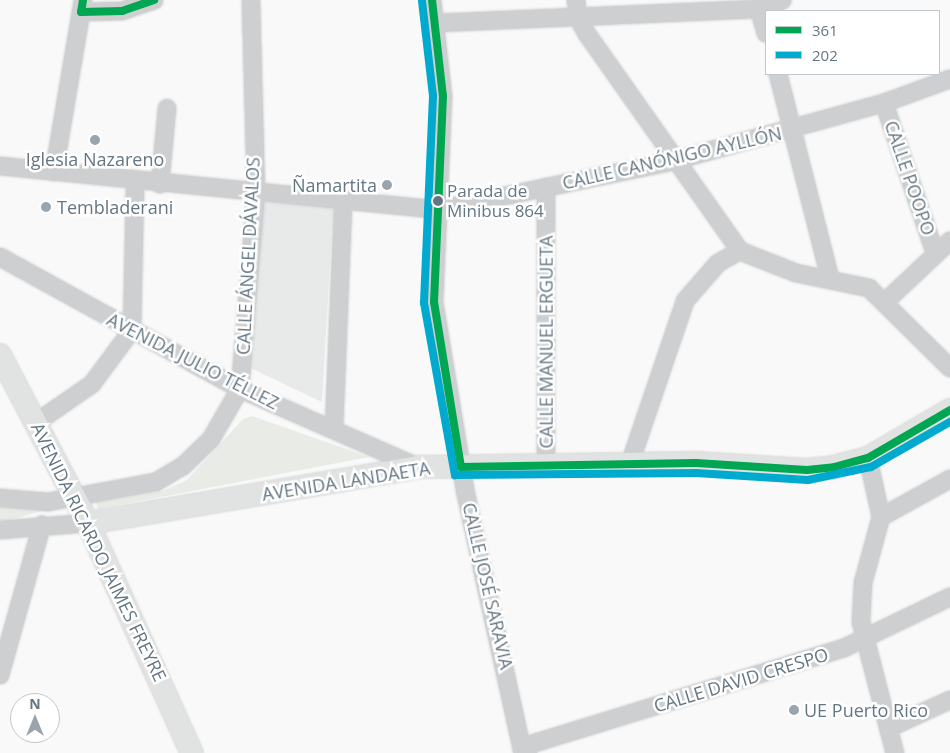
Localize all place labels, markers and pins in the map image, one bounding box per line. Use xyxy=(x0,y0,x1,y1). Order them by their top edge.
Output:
marker: Iglesia Nazareno xyxy=(89,134,101,146)
place label: Iglesia Nazareno xyxy=(26,148,164,170)
place label: Ñamartita xyxy=(292,174,377,196)
marker: Ñamartita xyxy=(381,179,393,191)
place label: Parada de Minibus 864 xyxy=(447,181,544,221)
place label: Tembladerani xyxy=(57,196,173,218)
marker: Parada de Minibus 864 xyxy=(433,196,443,206)
marker: Tembladerani xyxy=(39,200,53,214)
place label: UE Puerto Rico xyxy=(804,699,928,721)
marker: UE Puerto Rico xyxy=(788,704,800,716)

